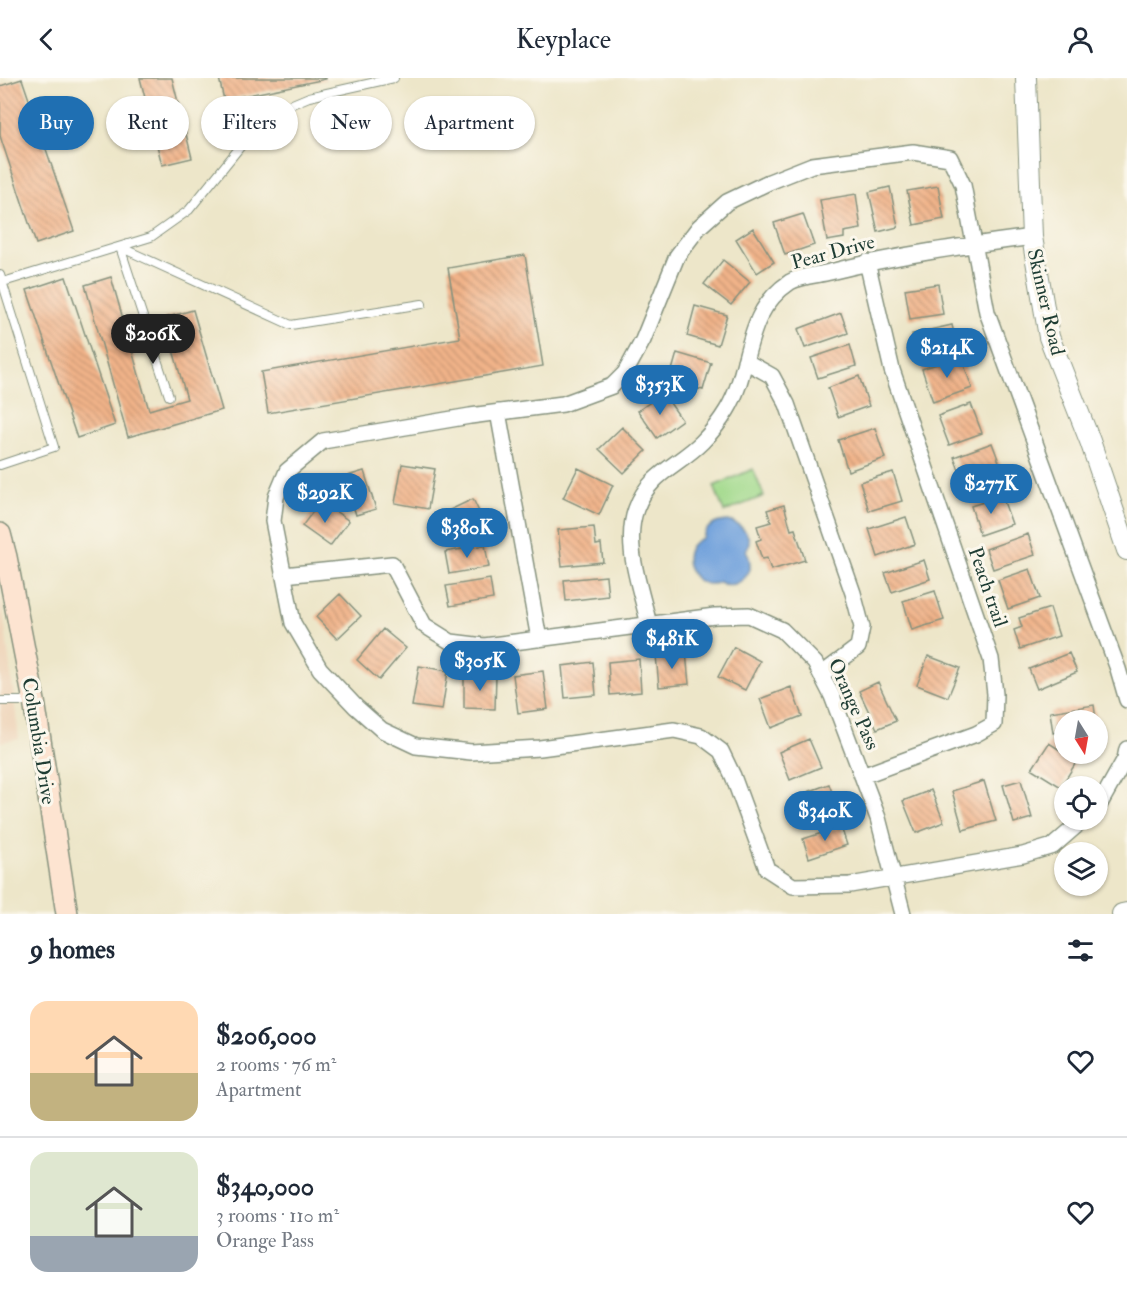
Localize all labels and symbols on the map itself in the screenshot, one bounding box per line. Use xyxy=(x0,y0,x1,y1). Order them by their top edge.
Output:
street label: Pear Drive xyxy=(789,229,877,275)
street label: Skinner Road xyxy=(1022,246,1070,358)
pin: $206K xyxy=(111,314,195,365)
pin: $214K xyxy=(905,328,989,379)
pin: $353K xyxy=(618,365,702,416)
pin: $277K xyxy=(949,464,1033,515)
pin: $292K xyxy=(283,473,367,524)
pin: $380K xyxy=(425,508,509,559)
street label: Peach trail xyxy=(963,544,1013,630)
pin: $481K xyxy=(630,619,714,670)
pin: $305K xyxy=(438,641,522,692)
street label: Orange Pass xyxy=(823,654,885,754)
street label: Columbia Drive xyxy=(17,676,61,806)
north arrow xyxy=(1054,710,1108,764)
pin: $340K xyxy=(783,791,867,842)

